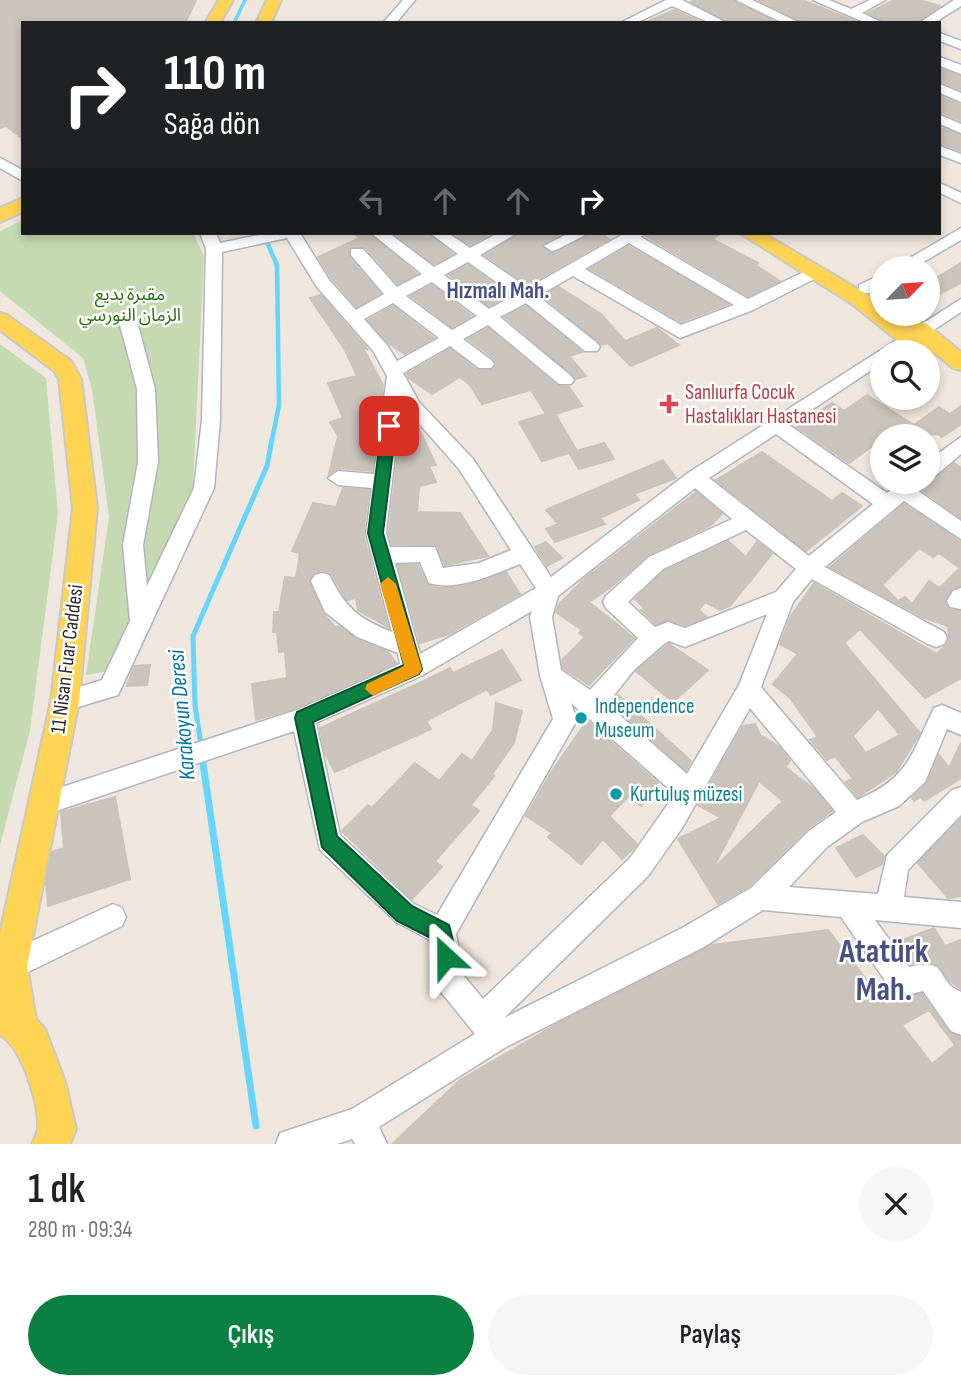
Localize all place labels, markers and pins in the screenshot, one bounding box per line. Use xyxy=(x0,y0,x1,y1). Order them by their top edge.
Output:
place label: Sanlıurfa Cocuk Hastalıkları Hastanesi xyxy=(685,380,836,429)
marker: Sanlıurfa Cocuk Hastalıkları Hastanesi xyxy=(659,394,679,414)
pin xyxy=(359,396,419,456)
place label: Independence Museum xyxy=(595,694,695,743)
marker: Independence Museum xyxy=(573,710,589,726)
place label: Kurtuluş müzesi xyxy=(630,782,742,807)
marker: Kurtuluş müzesi xyxy=(608,786,624,802)

